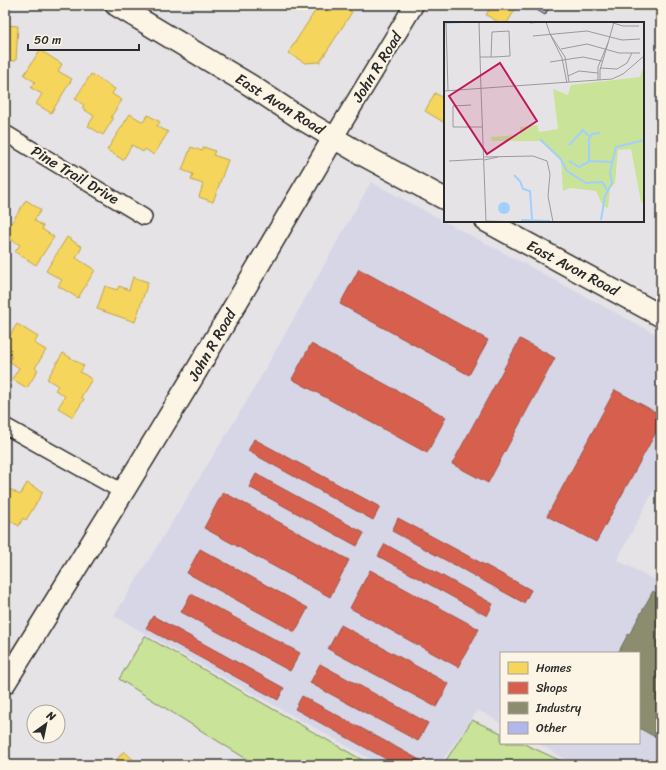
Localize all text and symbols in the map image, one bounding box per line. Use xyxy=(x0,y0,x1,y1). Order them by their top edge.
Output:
inset map xyxy=(444,22,644,222)
street label: John R Road xyxy=(344,25,410,108)
scale bar xyxy=(28,26,139,52)
text: 50 m xyxy=(34,29,61,51)
street label: East Avon Road xyxy=(230,66,331,142)
street label: Pine Trail Drive xyxy=(26,138,124,212)
street label: East Avon Road xyxy=(522,233,625,304)
street label: John R Road xyxy=(180,303,244,387)
legend xyxy=(500,652,640,744)
text: Homes xyxy=(536,657,572,679)
text: Shops xyxy=(536,677,567,699)
text: Industry xyxy=(535,697,582,719)
north arrow xyxy=(26,704,66,744)
text: N xyxy=(42,705,60,726)
text: Other xyxy=(536,717,567,739)

